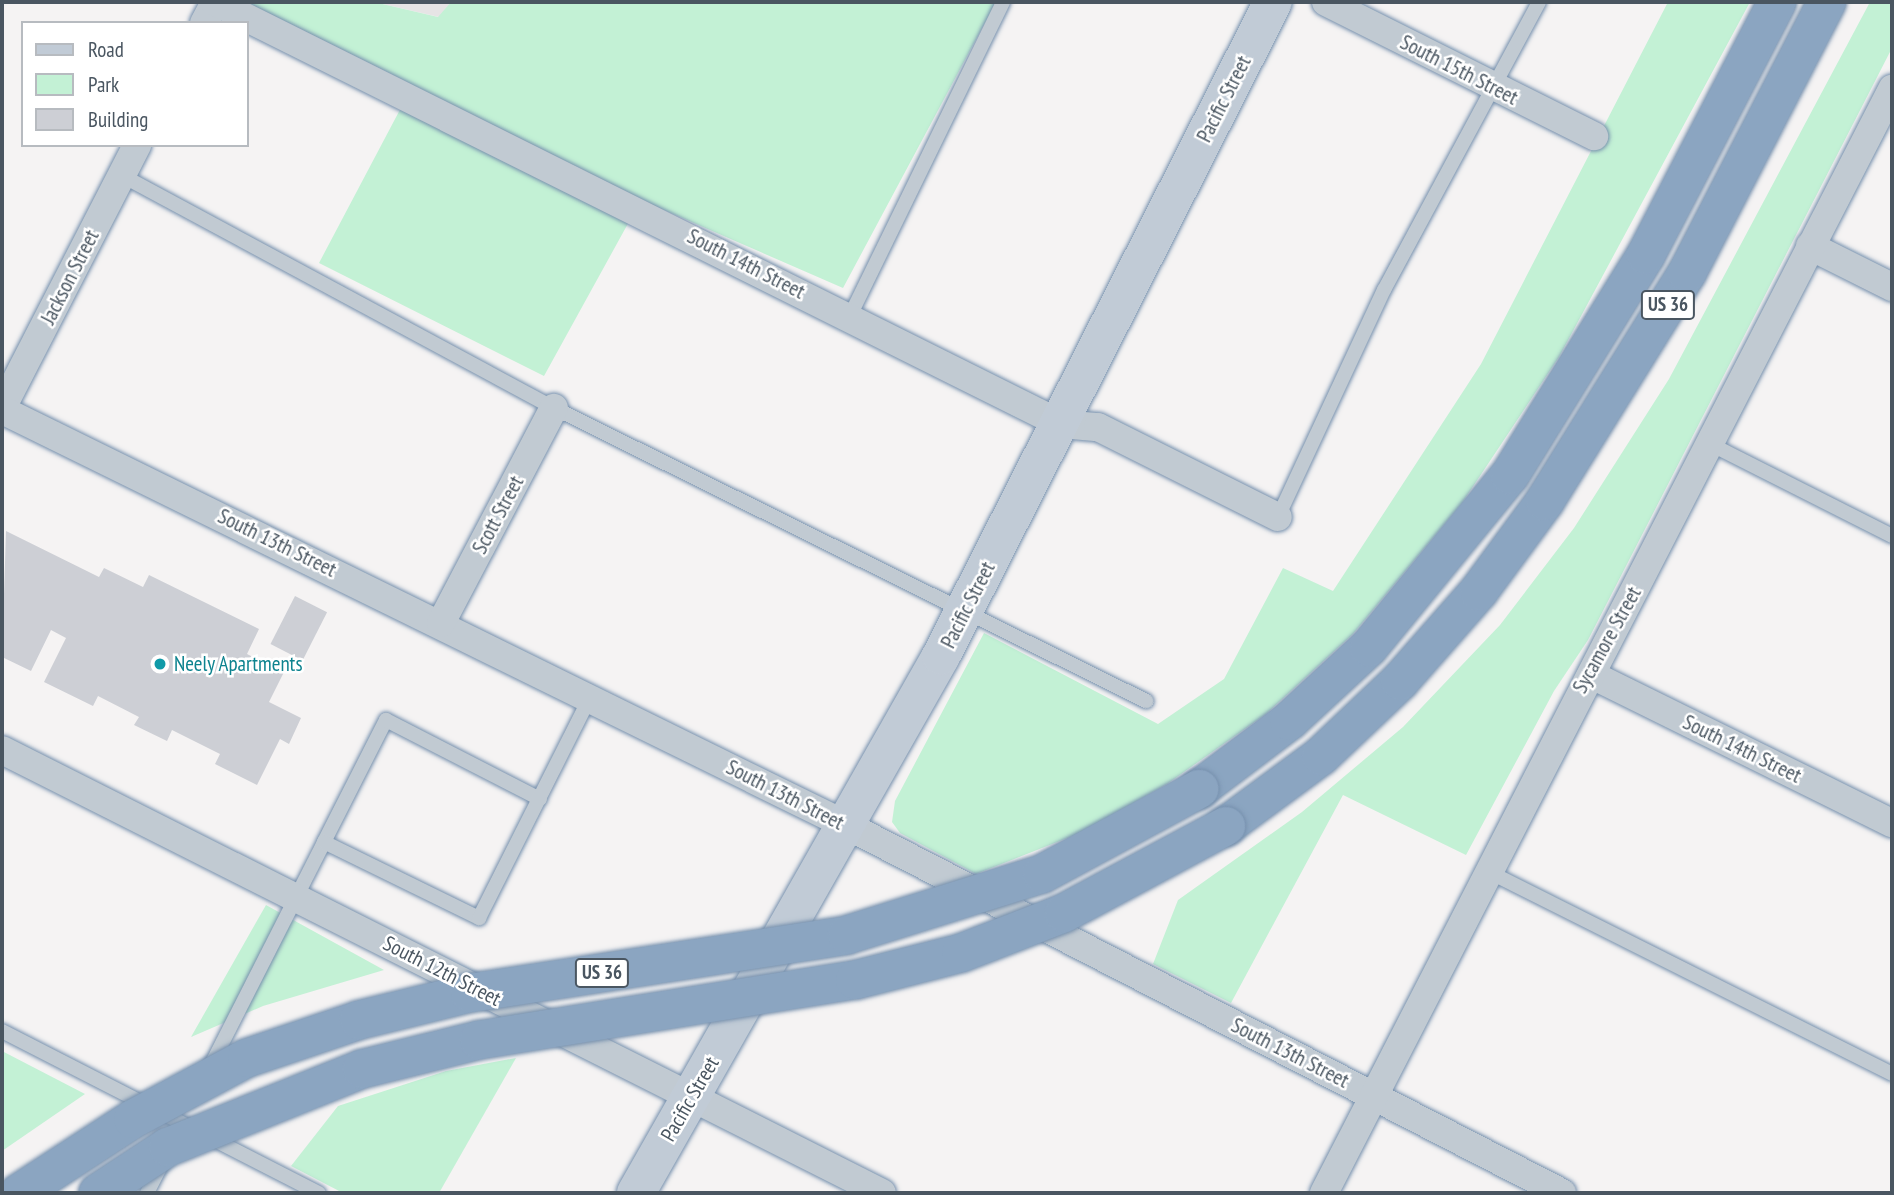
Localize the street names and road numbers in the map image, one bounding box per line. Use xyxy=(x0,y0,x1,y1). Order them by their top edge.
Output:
street label: South 15th Street xyxy=(1396,30,1522,110)
street label: Pacific Street xyxy=(1191,51,1257,147)
street label: South 14th Street xyxy=(683,224,809,304)
street label: Jackson Street xyxy=(36,226,104,328)
road number: US 36 xyxy=(1640,290,1696,320)
street label: Scott Street xyxy=(467,472,529,558)
street label: South 13th Street xyxy=(214,504,340,582)
street label: Pacific Street xyxy=(935,557,1001,653)
street label: Sycamore Street xyxy=(1567,582,1647,698)
street label: South 14th Street xyxy=(1679,710,1805,788)
street label: South 13th Street xyxy=(722,755,848,835)
street label: South 12th Street xyxy=(379,931,505,1011)
road number: US 36 xyxy=(574,958,630,988)
street label: South 13th Street xyxy=(1227,1013,1353,1093)
street label: Pacific Street xyxy=(656,1052,724,1146)

